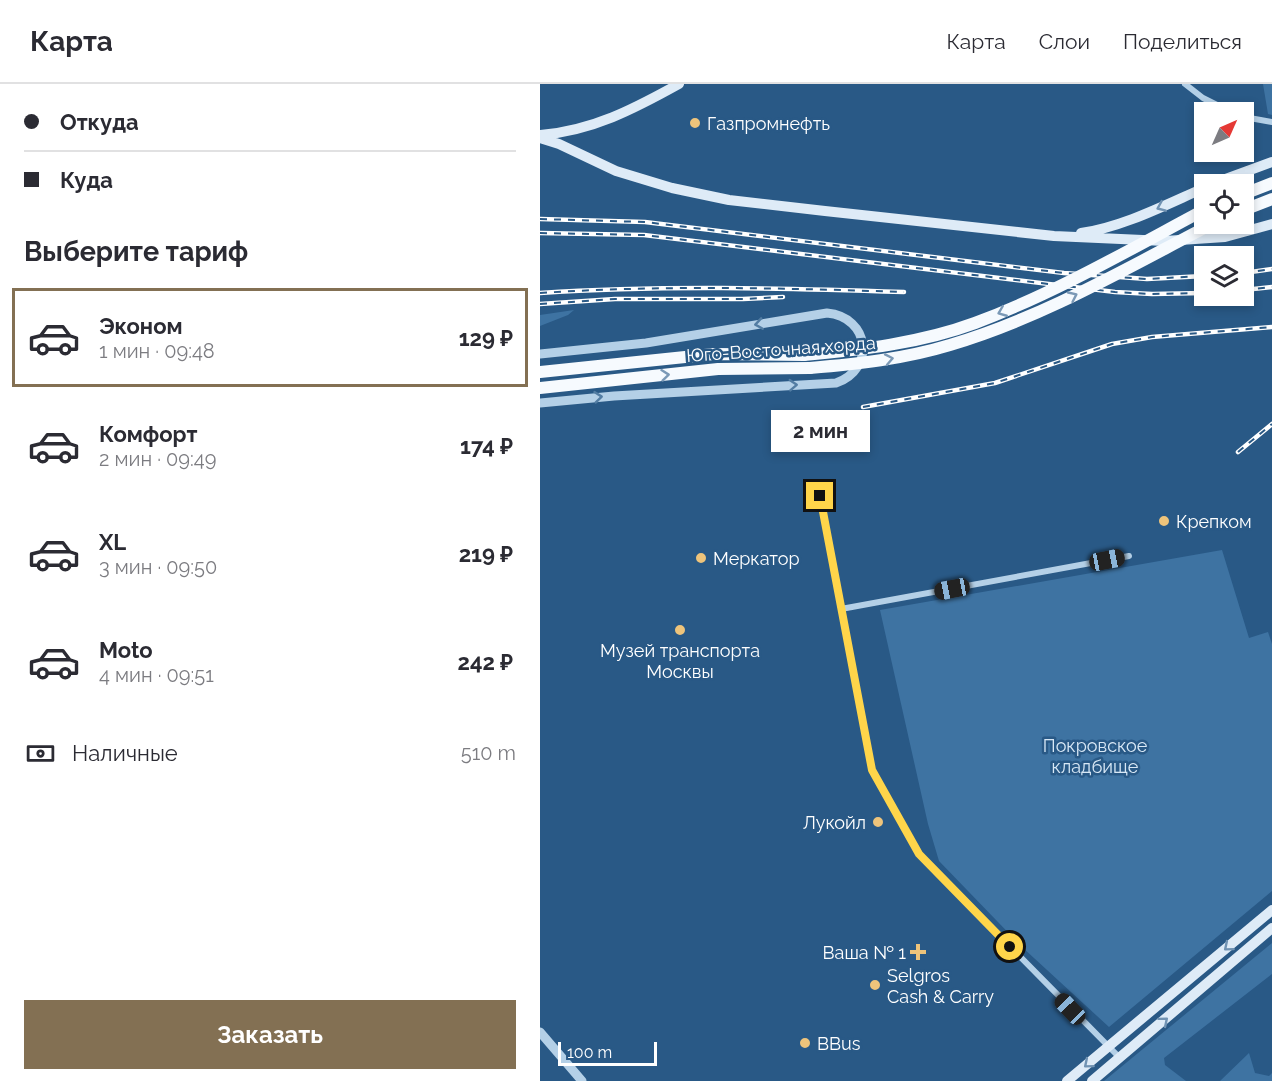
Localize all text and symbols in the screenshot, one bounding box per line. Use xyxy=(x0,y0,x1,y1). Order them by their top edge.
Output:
text: Карта xyxy=(30,25,113,58)
text: Карта xyxy=(947,29,1006,54)
text: Слои xyxy=(1039,29,1090,54)
text: Поделиться xyxy=(1123,29,1242,54)
north arrow xyxy=(1194,102,1254,162)
map controls xyxy=(1194,102,1254,306)
text: Откуда xyxy=(60,109,139,135)
place label: Газпромнефть xyxy=(707,113,830,134)
marker: Газпромнефть xyxy=(688,116,702,130)
text: Куда xyxy=(60,167,113,193)
button: locate xyxy=(1194,174,1254,234)
one-way arrow xyxy=(1157,199,1168,211)
text: Выберите тариф xyxy=(24,236,248,267)
button: layers xyxy=(1194,246,1254,306)
one-way arrow xyxy=(1066,291,1077,303)
one-way arrow xyxy=(997,305,1008,317)
icon: car xyxy=(27,311,81,365)
text: Эконом xyxy=(99,313,183,339)
one-way arrow xyxy=(755,317,764,329)
text: 129 ₽ xyxy=(459,325,513,351)
street label: Юго-Восточная хорда xyxy=(686,332,876,366)
text: 1 мин · 09:48 xyxy=(99,339,215,363)
one-way arrow xyxy=(884,353,894,366)
one-way arrow xyxy=(661,369,670,382)
one-way arrow xyxy=(788,379,797,392)
one-way arrow xyxy=(594,391,603,404)
callout: 2 мин xyxy=(770,409,870,451)
icon: car xyxy=(27,419,81,473)
text: 2 мин xyxy=(793,419,848,443)
text: Комфорт xyxy=(99,421,197,447)
text: 174 ₽ xyxy=(460,433,513,459)
text: 2 мин · 09:49 xyxy=(99,447,216,471)
route end xyxy=(806,482,833,509)
place label: Крепком xyxy=(1176,511,1252,532)
marker: Крепком xyxy=(1157,514,1171,528)
icon: car xyxy=(27,527,81,581)
text: XL xyxy=(99,529,126,555)
text: 219 ₽ xyxy=(459,541,513,567)
place label: Меркатор xyxy=(713,548,800,569)
car xyxy=(1088,548,1126,572)
marker: Меркатор xyxy=(694,551,708,565)
text: 3 мин · 09:50 xyxy=(99,555,217,579)
car xyxy=(933,577,971,601)
marker: Музей транспорта Москвы xyxy=(673,623,687,637)
icon: car xyxy=(27,635,81,689)
text: Moto xyxy=(99,637,153,663)
place label: Музей транспорта Москвы xyxy=(600,640,760,682)
text: 242 ₽ xyxy=(458,649,513,675)
text: 4 мин · 09:51 xyxy=(99,663,214,687)
park label: Покровское кладбище xyxy=(1043,735,1148,777)
icon: cash xyxy=(24,737,57,770)
text: Наличные xyxy=(72,740,178,766)
text: 510 m xyxy=(461,741,516,765)
place label: Лукойл xyxy=(803,812,866,833)
marker: Лукойл xyxy=(871,815,885,829)
route start xyxy=(996,933,1023,960)
one-way arrow xyxy=(1224,940,1235,951)
place label: Ваша № 1 xyxy=(823,942,906,963)
marker: Ваша № 1 xyxy=(911,945,925,959)
place label: Selgros Cash & Carry xyxy=(887,965,994,1007)
marker: Selgros Cash & Carry xyxy=(868,978,882,992)
car xyxy=(1051,990,1089,1028)
button: Заказать xyxy=(24,1000,516,1069)
one-way arrow xyxy=(1158,1017,1169,1028)
place label: BBus xyxy=(817,1033,861,1054)
marker: BBus xyxy=(798,1036,812,1050)
scale bar xyxy=(558,1039,657,1066)
text: 100 m xyxy=(567,1043,612,1062)
one-way arrow xyxy=(1084,1057,1095,1068)

